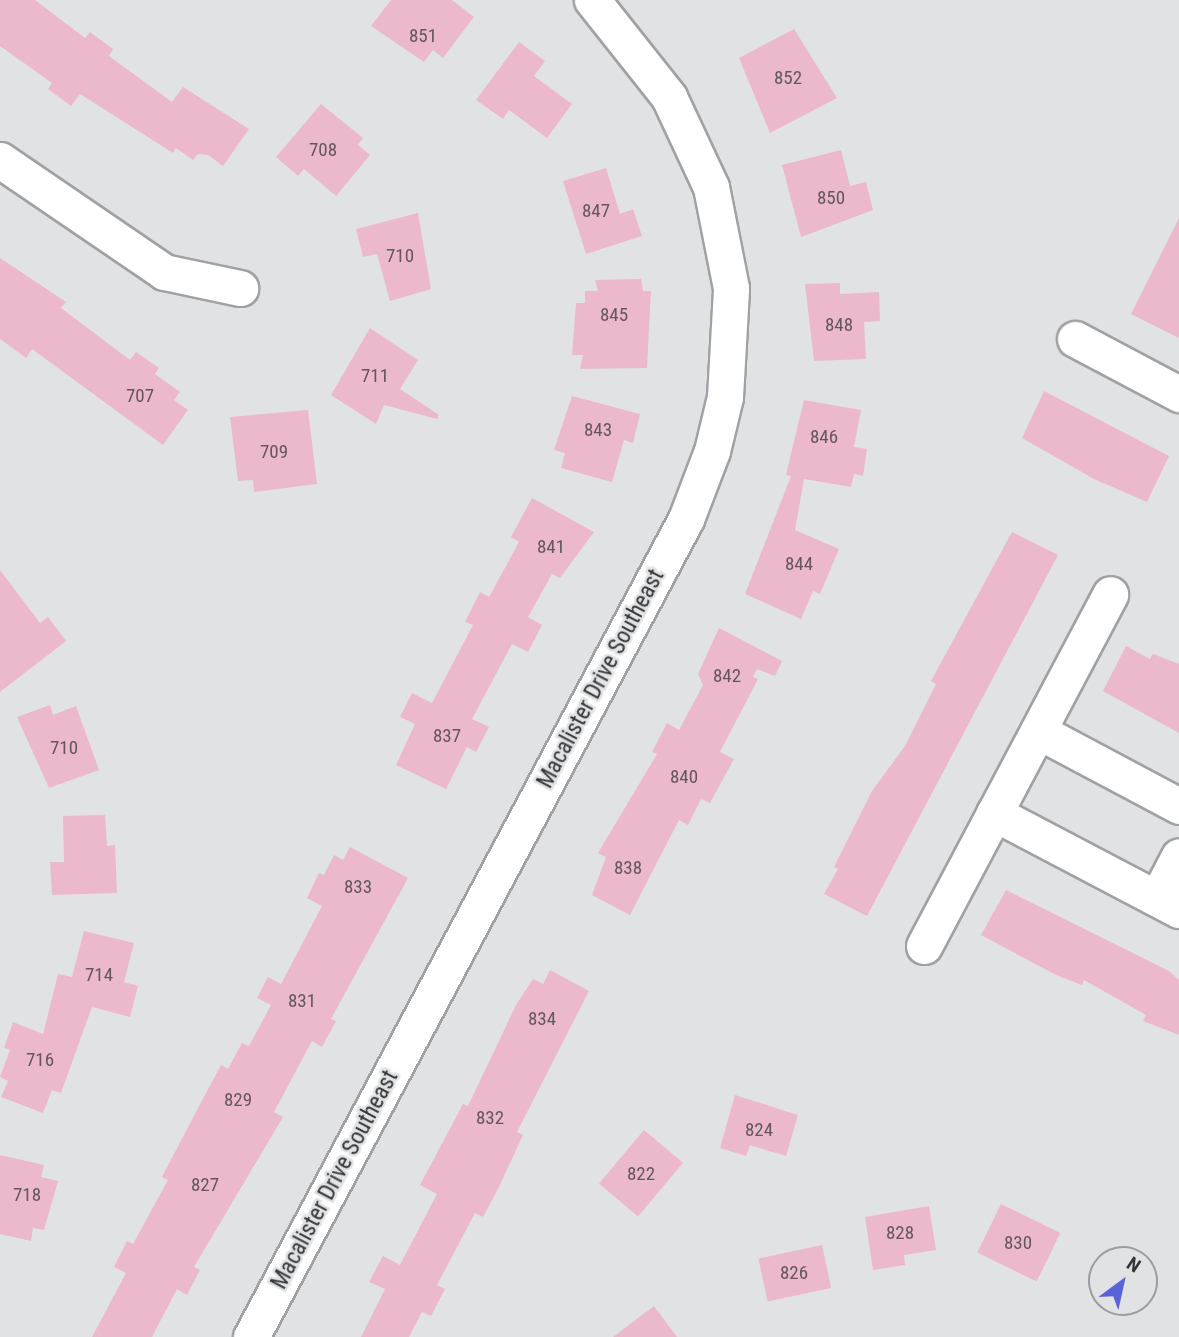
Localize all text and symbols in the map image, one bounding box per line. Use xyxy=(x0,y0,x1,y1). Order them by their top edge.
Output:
house number: 851 xyxy=(409,25,437,47)
house number: 852 xyxy=(774,67,802,89)
house number: 708 xyxy=(309,139,337,161)
house number: 850 xyxy=(817,187,845,209)
house number: 847 xyxy=(582,200,610,222)
house number: 710 xyxy=(386,245,414,267)
house number: 845 xyxy=(600,304,628,326)
house number: 848 xyxy=(825,314,853,336)
house number: 711 xyxy=(361,365,389,387)
house number: 707 xyxy=(126,385,154,407)
house number: 843 xyxy=(584,419,612,441)
house number: 846 xyxy=(810,426,838,448)
house number: 709 xyxy=(260,441,288,463)
house number: 841 xyxy=(537,536,565,558)
house number: 844 xyxy=(785,553,813,575)
street label: Macalister Drive Southeast xyxy=(532,565,670,793)
house number: 842 xyxy=(713,665,741,687)
house number: 837 xyxy=(433,725,461,747)
house number: 710 xyxy=(50,737,78,759)
house number: 840 xyxy=(670,766,698,788)
house number: 838 xyxy=(614,857,642,879)
house number: 833 xyxy=(344,876,372,898)
house number: 714 xyxy=(85,964,113,986)
house number: 831 xyxy=(288,990,316,1012)
house number: 834 xyxy=(528,1008,556,1030)
house number: 716 xyxy=(26,1049,54,1071)
street label: Macalister Drive Southeast xyxy=(266,1066,404,1294)
house number: 829 xyxy=(224,1089,252,1111)
house number: 832 xyxy=(476,1107,504,1129)
house number: 824 xyxy=(745,1119,773,1141)
house number: 822 xyxy=(627,1163,655,1185)
house number: 827 xyxy=(191,1174,219,1196)
house number: 718 xyxy=(13,1184,41,1206)
house number: 828 xyxy=(886,1222,914,1244)
house number: 830 xyxy=(1004,1232,1032,1254)
north arrow xyxy=(1088,1246,1158,1316)
text: N xyxy=(1122,1252,1145,1277)
house number: 826 xyxy=(780,1262,808,1284)

